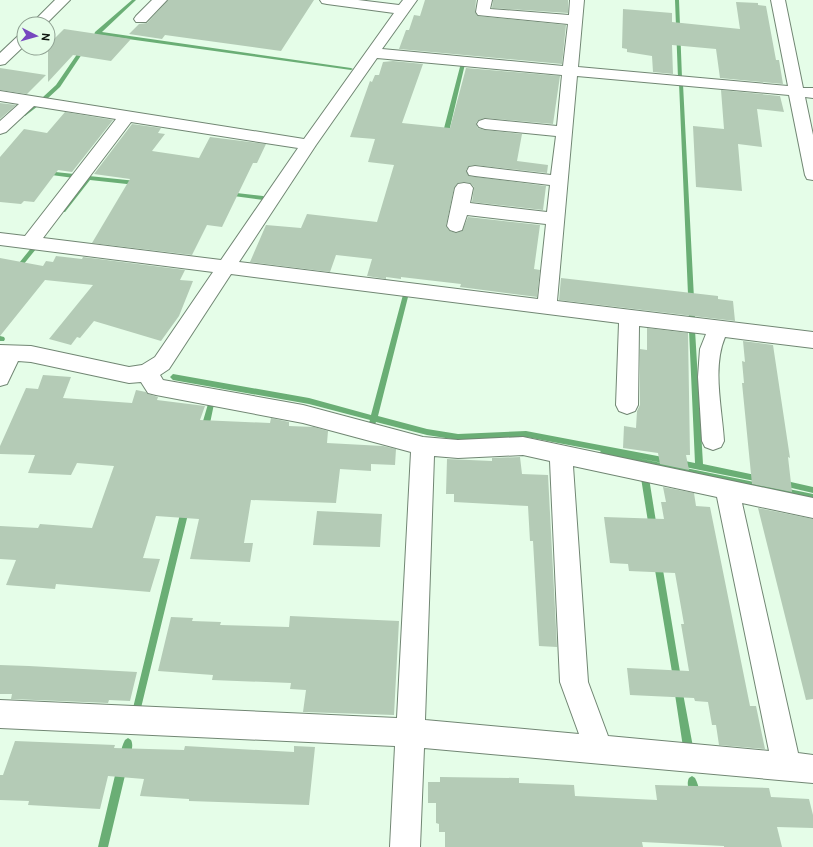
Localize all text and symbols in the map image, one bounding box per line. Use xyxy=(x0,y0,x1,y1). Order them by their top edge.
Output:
north arrow xyxy=(16,16,56,56)
text: N xyxy=(39,32,52,42)

